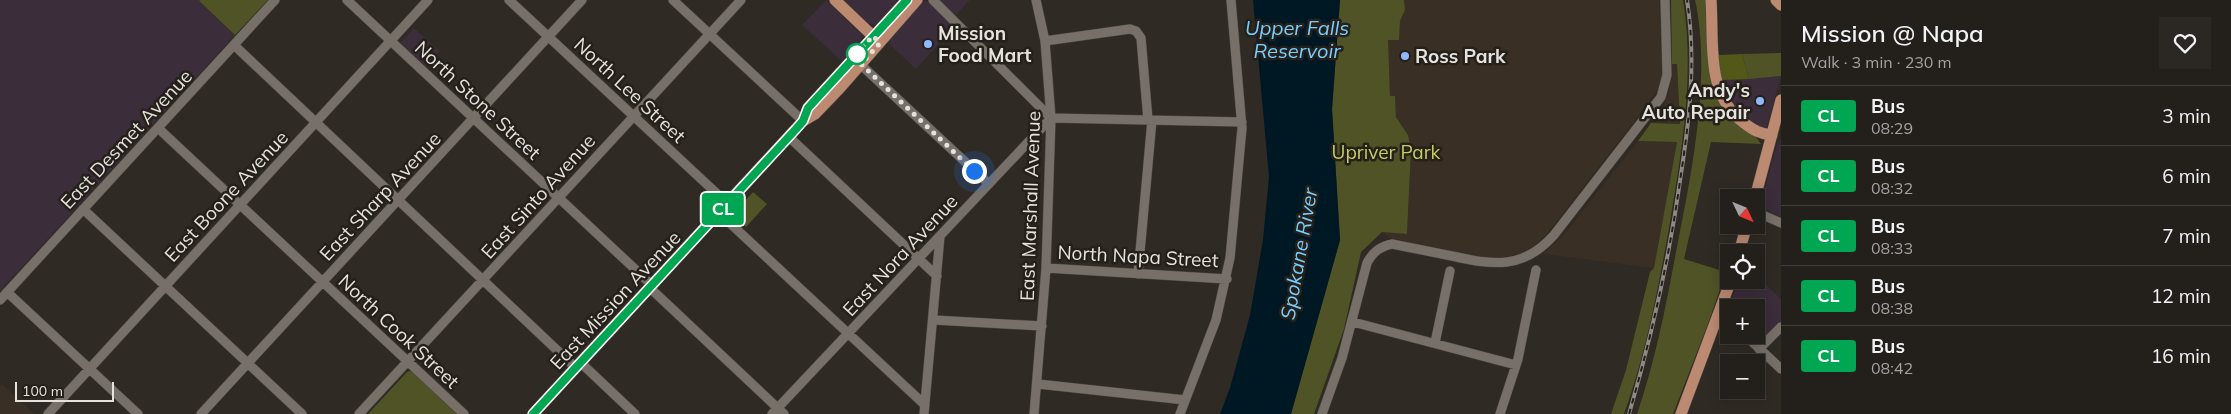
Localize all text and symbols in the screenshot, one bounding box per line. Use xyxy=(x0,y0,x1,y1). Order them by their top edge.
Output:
water label: Upper Falls Reservoir xyxy=(1245,15,1349,63)
button: heart xyxy=(2159,17,2211,69)
text: Mission @ Napa xyxy=(1801,18,1984,48)
place label: Mission Food Mart xyxy=(938,21,1032,67)
street label: North Lee Street xyxy=(569,32,691,148)
street label: North Stone Street xyxy=(410,36,546,165)
marker: Mission Food Mart xyxy=(922,38,934,50)
unlabelled marker xyxy=(846,43,868,65)
place label: Ross Park xyxy=(1415,44,1506,68)
marker: Ross Park xyxy=(1399,50,1411,62)
text: Walk · 3 min · 230 m xyxy=(1801,52,1952,72)
street label: East Desmet Avenue xyxy=(55,64,197,214)
place label: Andy's Auto Repair xyxy=(1641,78,1751,124)
text: Bus xyxy=(1871,94,1905,118)
marker: Andy's Auto Repair xyxy=(1754,95,1766,107)
text: CL xyxy=(1817,104,1840,127)
text: 3 min xyxy=(2162,104,2211,128)
street label: East Marshall Avenue xyxy=(1015,111,1045,301)
text: 08:29 xyxy=(1871,118,1913,138)
street label: East Boone Avenue xyxy=(159,125,293,267)
street label: East Sharp Avenue xyxy=(314,127,446,265)
street label: East Sinto Avenue xyxy=(476,129,600,263)
park label: Upriver Park xyxy=(1332,140,1441,164)
text: Bus xyxy=(1871,154,1905,178)
your location xyxy=(962,159,987,184)
text: CL xyxy=(1817,164,1840,187)
text: 6 min xyxy=(2162,164,2211,188)
text: 08:32 xyxy=(1871,178,1913,198)
water label: Spokane River xyxy=(1275,185,1323,322)
street label: East Nora Avenue xyxy=(837,189,963,321)
north arrow xyxy=(1720,189,1765,234)
map controls xyxy=(1720,189,1765,399)
line badge: CL xyxy=(700,193,746,225)
text: CL xyxy=(712,197,734,220)
text: Bus xyxy=(1871,214,1905,238)
text: CL xyxy=(1817,224,1840,247)
text: 7 min xyxy=(2162,224,2211,248)
street label: East Mission Avenue xyxy=(545,226,685,374)
text: 08:33 xyxy=(1871,238,1913,258)
street label: North Napa Street xyxy=(1057,240,1219,272)
button: locate xyxy=(1720,244,1765,289)
street label: North Cook Street xyxy=(334,269,465,393)
text: Bus xyxy=(1871,274,1905,298)
text: CL xyxy=(1817,284,1840,307)
text: 12 min xyxy=(2151,284,2211,308)
text: 08:38 xyxy=(1871,298,1913,318)
button: + xyxy=(1720,299,1765,344)
text: Bus xyxy=(1871,334,1905,358)
text: CL xyxy=(1817,344,1840,367)
text: 16 min xyxy=(2151,344,2211,368)
button: − xyxy=(1720,354,1765,399)
text: 08:42 xyxy=(1871,358,1913,378)
scale bar xyxy=(15,379,114,402)
text: 100 m xyxy=(22,382,63,400)

